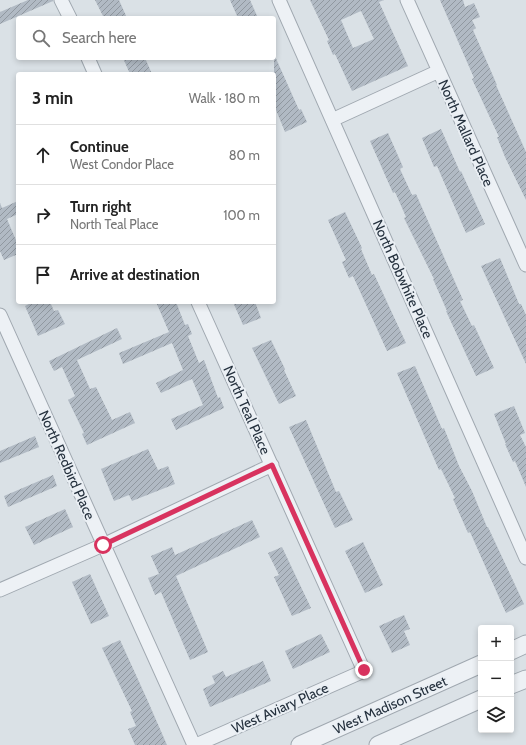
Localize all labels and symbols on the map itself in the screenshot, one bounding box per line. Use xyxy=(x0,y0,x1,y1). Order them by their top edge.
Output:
street label: North Mallard Place xyxy=(434,77,498,189)
street label: North Bobwhite Place xyxy=(369,217,437,341)
street label: North Teal Place xyxy=(219,363,275,457)
street label: North Redbird Place xyxy=(35,408,99,522)
route start xyxy=(94,536,112,554)
route end xyxy=(355,661,373,679)
street label: West Madison Street xyxy=(330,672,450,738)
street label: West Aviary Place xyxy=(229,679,331,737)

